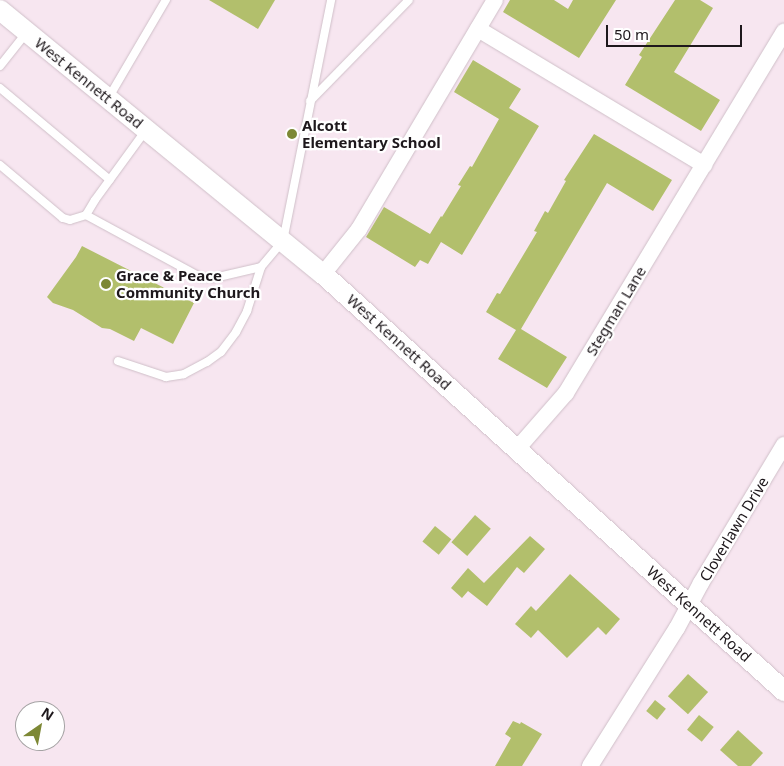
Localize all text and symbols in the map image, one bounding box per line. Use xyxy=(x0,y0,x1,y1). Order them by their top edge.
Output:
scale bar xyxy=(609,15,745,47)
text: 50 m xyxy=(614,24,649,44)
street label: West Kennett Road xyxy=(31,34,147,132)
place label: Alcott Elementary School xyxy=(302,116,441,151)
marker: Alcott Elementary School xyxy=(286,128,298,140)
street label: Stegman Lane xyxy=(582,263,650,359)
place label: Grace & Peace Community Church xyxy=(116,266,260,301)
marker: Grace & Peace Community Church xyxy=(100,278,112,290)
street label: West Kennett Road xyxy=(343,290,455,394)
street label: Cloverlawn Drive xyxy=(696,473,772,585)
street label: West Kennett Road xyxy=(643,562,755,666)
north arrow xyxy=(15,701,65,751)
text: N xyxy=(38,703,58,725)

